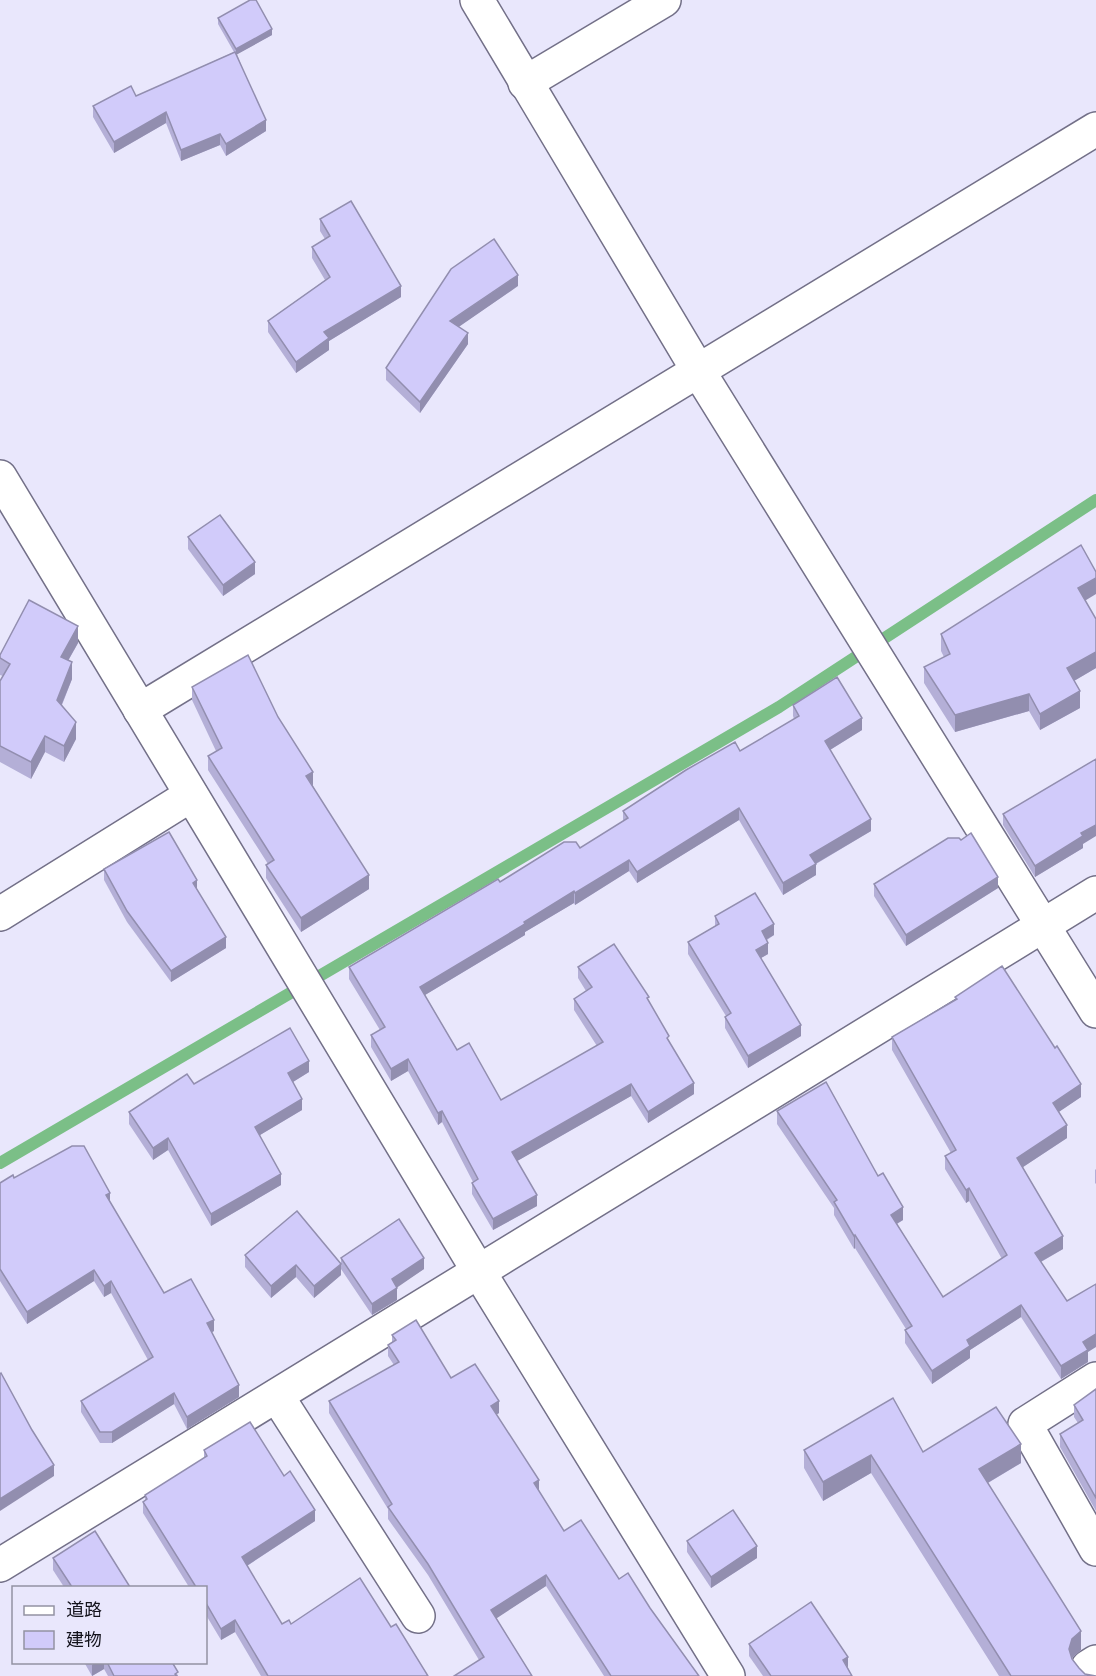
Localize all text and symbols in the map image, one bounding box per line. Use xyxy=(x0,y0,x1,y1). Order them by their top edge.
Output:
legend xyxy=(12,1586,207,1664)
text: 道路 xyxy=(66,1597,102,1621)
text: 建物 xyxy=(66,1627,102,1651)

